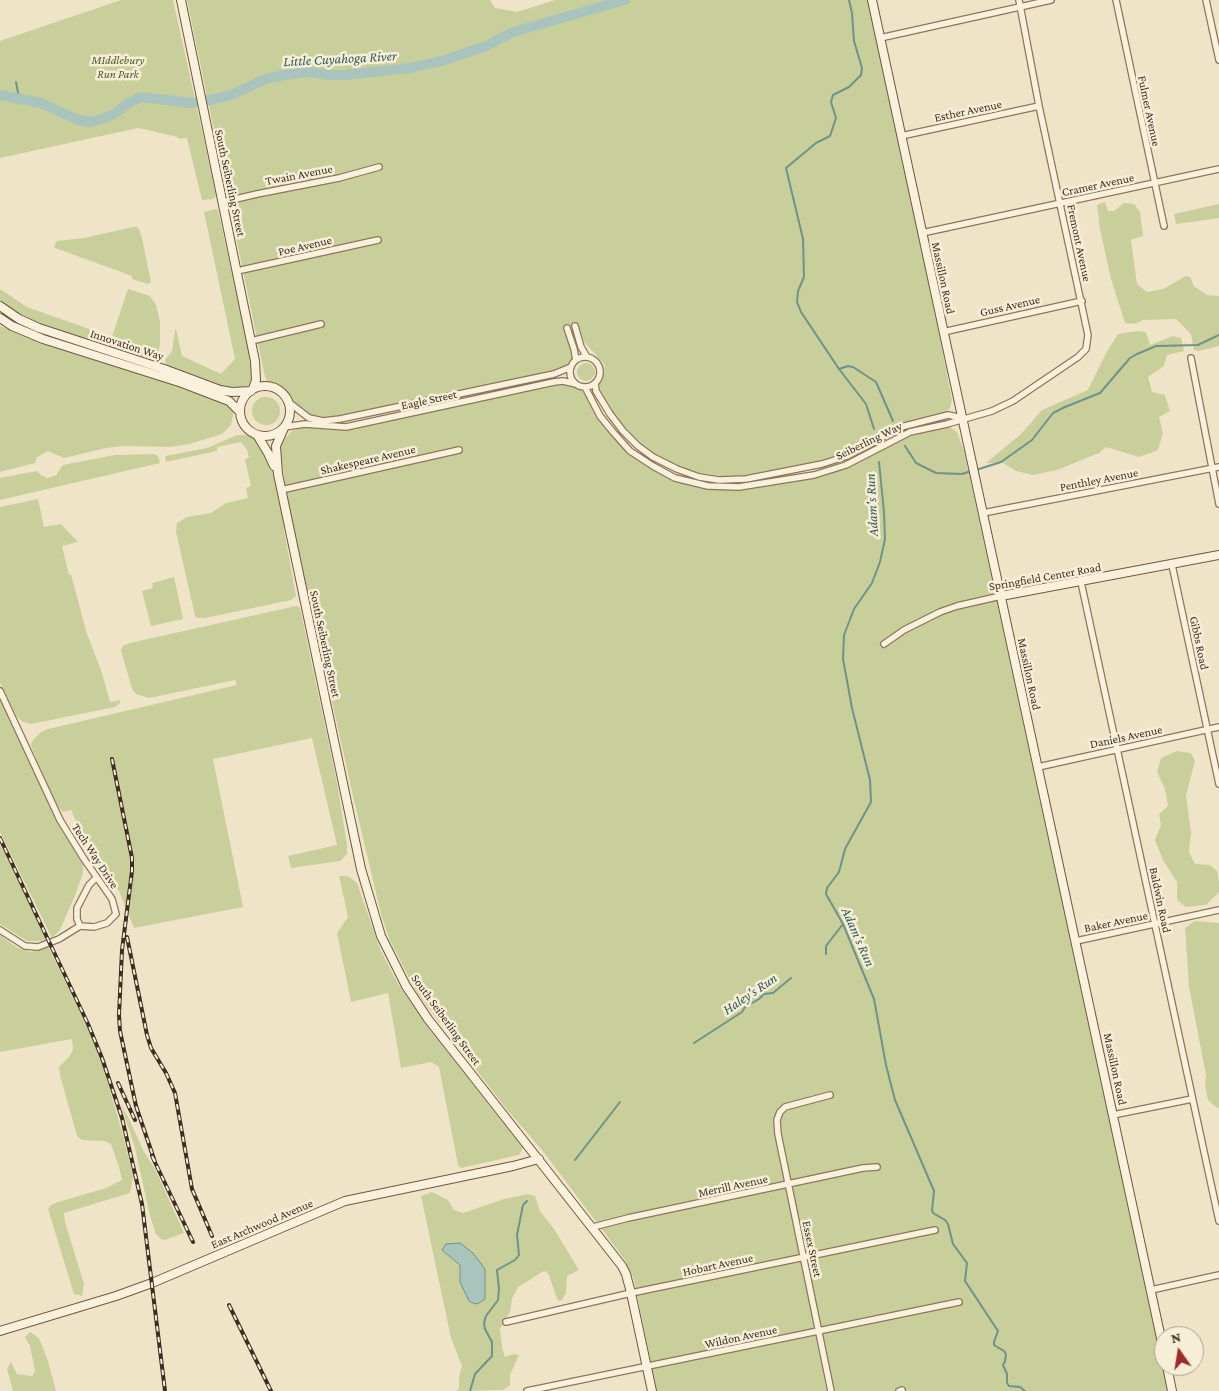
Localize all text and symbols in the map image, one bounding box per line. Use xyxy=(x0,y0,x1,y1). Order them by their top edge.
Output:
water label: Little Cuyahoga River xyxy=(283,48,397,70)
park label: MIddlebury Run Park xyxy=(91,53,145,81)
street label: Fulmer Avenue xyxy=(1134,74,1164,148)
street label: Esther Avenue xyxy=(933,97,1003,125)
street label: South Seiberling Street xyxy=(212,128,248,238)
street label: Twain Avenue xyxy=(264,161,334,189)
street label: Cramer Avenue xyxy=(1061,170,1135,200)
street label: Fremont Avenue xyxy=(1064,203,1094,283)
street label: Poe Avenue xyxy=(277,233,333,259)
street label: Massillon Road xyxy=(928,241,958,315)
street label: Guss Avenue xyxy=(979,292,1041,320)
street label: Innovation Way xyxy=(88,326,166,364)
street label: Eagle Street xyxy=(400,387,458,413)
street label: Seiberling Way xyxy=(834,419,904,463)
street label: Shakespeare Avenue xyxy=(319,442,417,478)
street label: Penthley Avenue xyxy=(1059,465,1139,495)
water label: Adam's Run xyxy=(862,473,882,537)
street label: Springfield Center Road xyxy=(988,560,1102,594)
street label: South Seiberling Street xyxy=(307,589,343,699)
street label: Gibbs Road xyxy=(1186,615,1212,671)
street label: Massillon Road xyxy=(1014,637,1044,711)
street label: Daniels Avenue xyxy=(1088,722,1164,752)
street label: Tech Way Drive xyxy=(69,821,121,891)
street label: Baldwin Road xyxy=(1146,866,1174,934)
water label: Adam's Run xyxy=(837,905,879,969)
street label: Baker Avenue xyxy=(1083,908,1149,936)
water label: Haley's Run xyxy=(720,970,780,1018)
street label: South Seiberling Street xyxy=(408,972,484,1068)
street label: Massillon Road xyxy=(1100,1032,1130,1106)
street label: Merrill Avenue xyxy=(697,1172,769,1200)
street label: East Archwood Avenue xyxy=(209,1196,315,1252)
street label: Essex Street xyxy=(799,1220,825,1278)
street label: Hobart Avenue xyxy=(682,1251,754,1279)
street label: Wildon Avenue xyxy=(704,1322,778,1352)
north arrow xyxy=(1154,1326,1204,1376)
text: N xyxy=(1169,1328,1182,1346)

